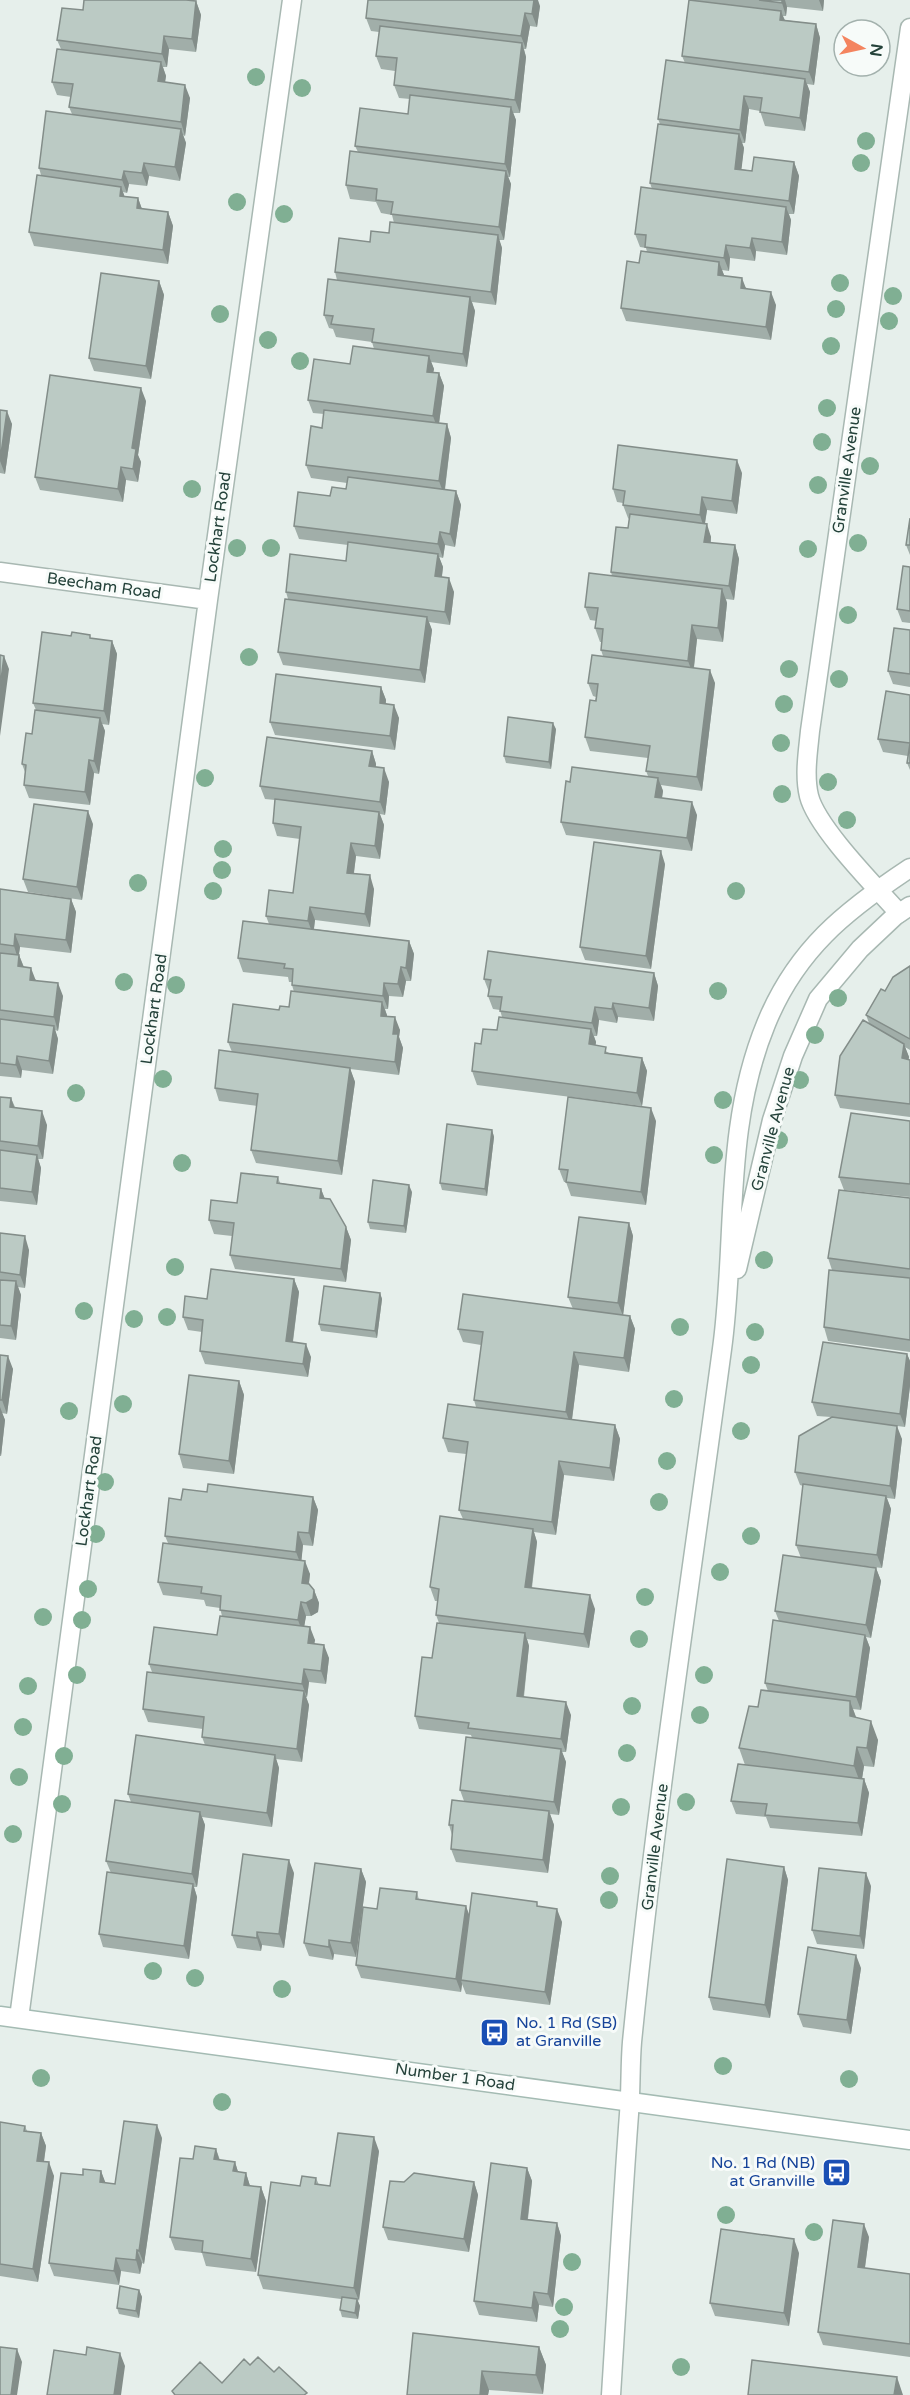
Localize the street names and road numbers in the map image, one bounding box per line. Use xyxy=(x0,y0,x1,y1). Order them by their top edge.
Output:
street label: Granville Avenue xyxy=(828,405,866,535)
street label: Lockhart Road xyxy=(200,470,236,584)
street label: Beecham Road xyxy=(45,568,163,604)
street label: Lockhart Road xyxy=(136,952,172,1066)
street label: Granville Avenue xyxy=(747,1065,799,1193)
street label: Lockhart Road xyxy=(71,1434,107,1548)
street label: Granville Avenue xyxy=(637,1782,673,1912)
street label: Number 1 Road xyxy=(394,2059,516,2095)

